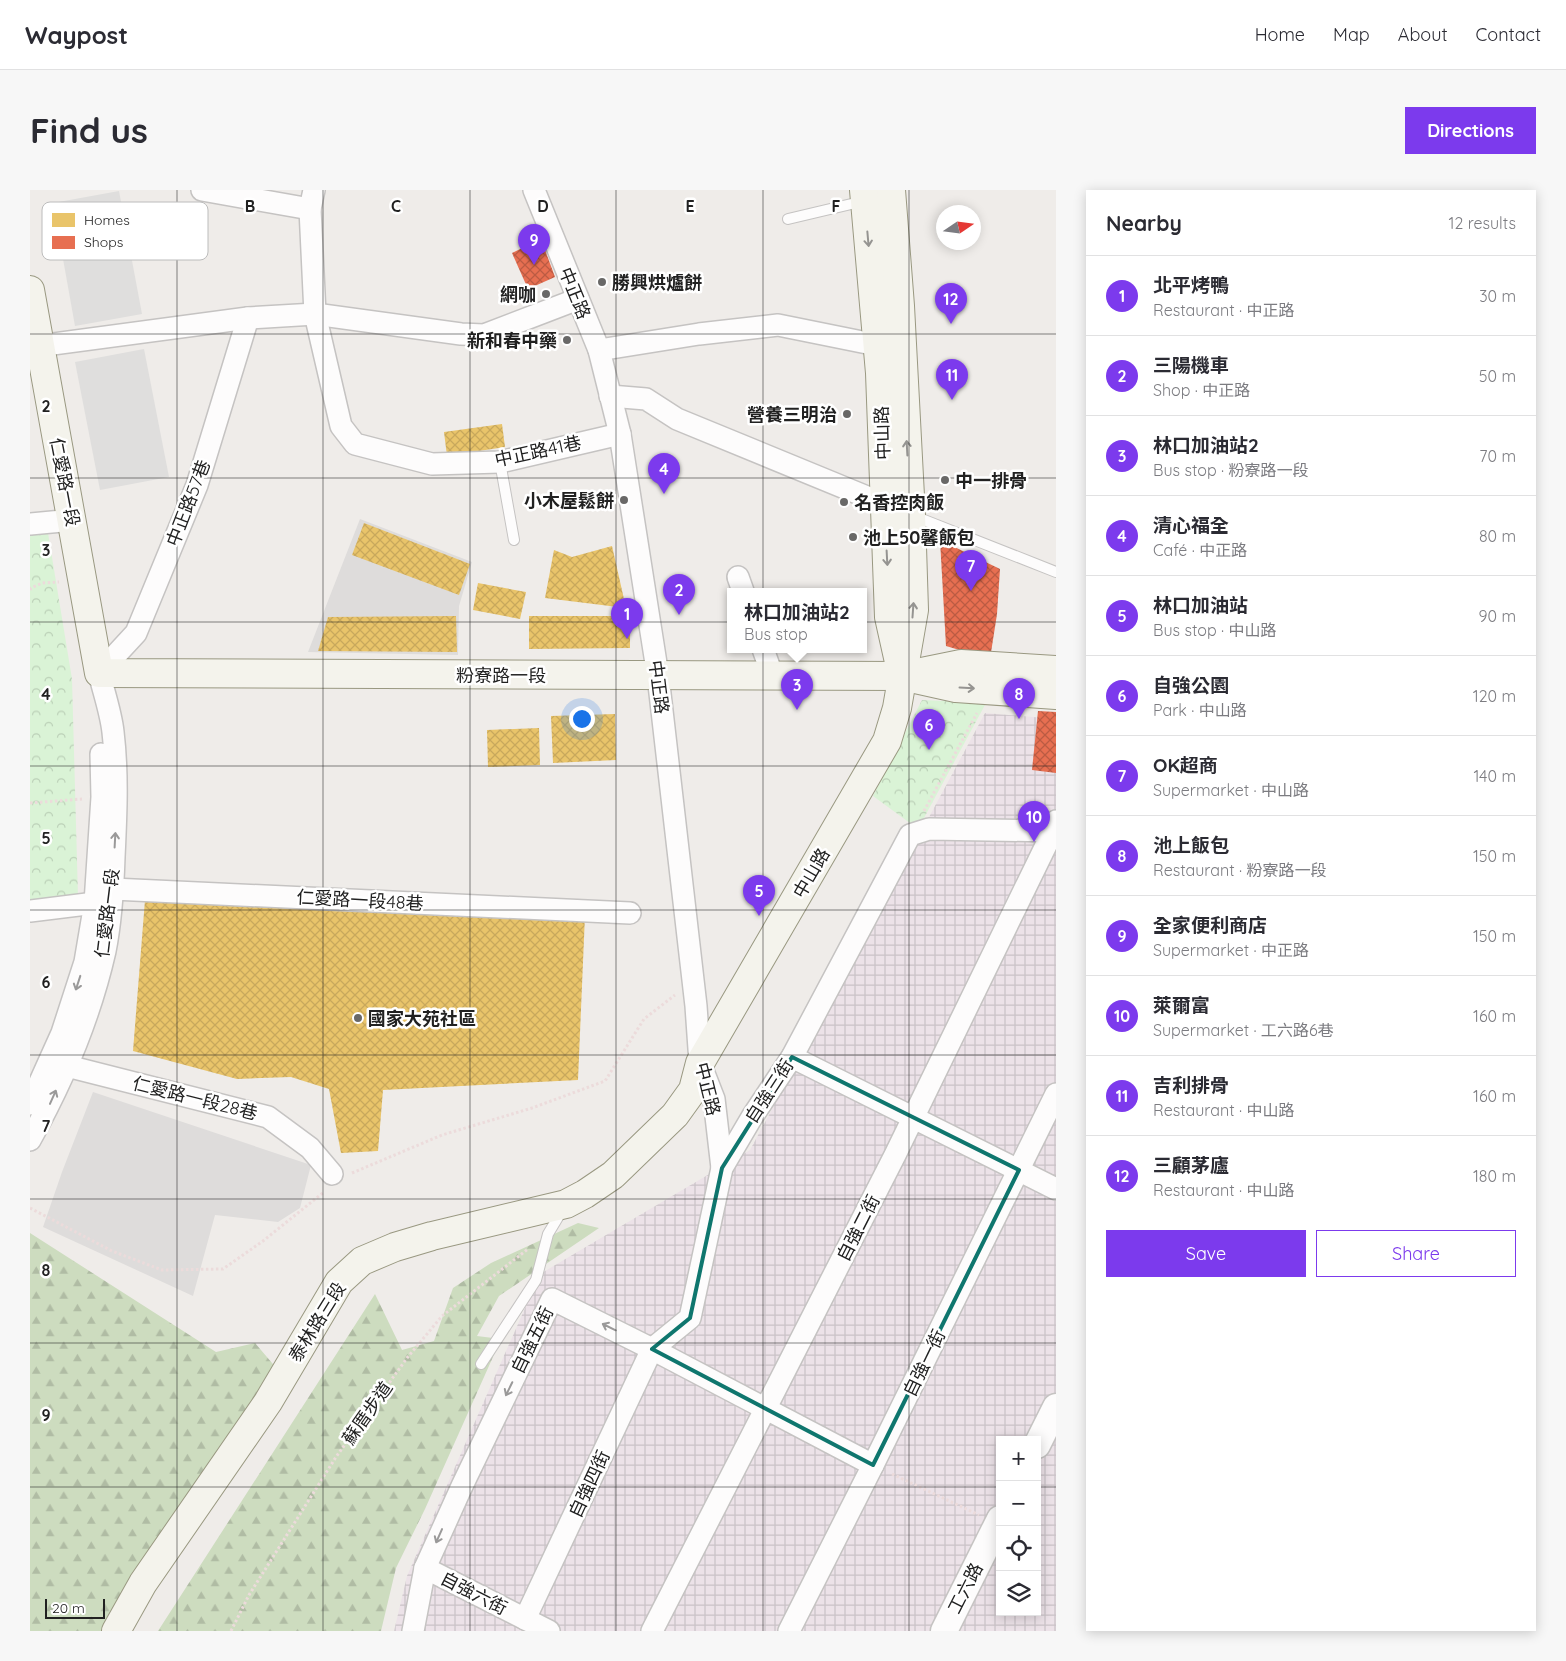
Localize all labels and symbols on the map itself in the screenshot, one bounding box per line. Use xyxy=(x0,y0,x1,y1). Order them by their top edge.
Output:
text: B xyxy=(245,196,255,216)
text: C xyxy=(391,196,401,216)
text: D xyxy=(537,196,549,216)
text: E xyxy=(685,196,695,216)
text: F xyxy=(832,196,841,216)
legend xyxy=(42,202,208,260)
north arrow xyxy=(936,205,981,250)
text: Homes xyxy=(84,211,130,229)
pin: 9 xyxy=(518,224,550,265)
one-way arrow xyxy=(863,230,873,246)
text: Shops xyxy=(84,233,123,251)
street label: 中正路 xyxy=(554,264,596,322)
place label: 勝興烘爐餅 xyxy=(612,271,702,294)
marker: 勝興烘爐餅 xyxy=(596,276,608,288)
place label: 網咖 xyxy=(500,283,536,306)
pin: 12 xyxy=(935,283,967,324)
marker: 網咖 xyxy=(540,288,552,300)
place label: 新和春中藥 xyxy=(467,329,557,352)
marker: 新和春中藥 xyxy=(561,334,573,346)
pin: 11 xyxy=(936,359,968,400)
text: 2 xyxy=(41,396,51,416)
place label: 營養三明治 xyxy=(747,403,837,426)
street label: 中山路 xyxy=(870,406,894,460)
marker: 營養三明治 xyxy=(841,408,853,420)
street label: 中正路41巷 xyxy=(493,431,583,471)
street label: 仁愛路一段 xyxy=(45,436,85,528)
one-way arrow xyxy=(903,440,912,456)
pin: 4 xyxy=(648,453,680,494)
street label: 中正路57巷 xyxy=(161,456,215,550)
place label: 中一排骨 xyxy=(955,469,1027,492)
marker: 中一排骨 xyxy=(939,474,951,486)
place label: 小木屋鬆餅 xyxy=(524,489,614,512)
place label: 名香控肉飯 xyxy=(854,491,944,514)
marker: 小木屋鬆餅 xyxy=(618,494,630,506)
marker: 名香控肉飯 xyxy=(838,496,850,508)
place label: 池上50馨飯包 xyxy=(863,526,974,549)
marker: 池上50馨飯包 xyxy=(847,531,859,543)
text: 3 xyxy=(42,540,50,560)
one-way arrow xyxy=(882,550,891,566)
pin: 7 xyxy=(955,550,987,591)
pin: 2 xyxy=(663,574,695,615)
pin: 1 xyxy=(611,598,643,639)
one-way arrow xyxy=(908,603,917,619)
street label: 中正路 xyxy=(644,659,674,715)
street label: 粉寮路一段 xyxy=(456,664,546,687)
pin: 3 xyxy=(781,669,813,710)
pin: 8 xyxy=(1003,678,1035,719)
text: 4 xyxy=(41,684,51,704)
one-way arrow xyxy=(959,684,975,693)
your location xyxy=(569,706,595,732)
pin: 6 xyxy=(913,709,945,750)
pin: 10 xyxy=(1018,801,1050,842)
text: 5 xyxy=(41,828,51,848)
one-way arrow xyxy=(111,832,120,848)
street label: 中山路 xyxy=(788,844,834,902)
street label: 仁愛路一段 xyxy=(90,867,124,959)
pin: 5 xyxy=(743,875,775,916)
street label: 仁愛路一段48巷 xyxy=(296,885,424,915)
text: 6 xyxy=(42,972,51,992)
one-way arrow xyxy=(73,974,83,990)
place label: 國家大苑社區 xyxy=(368,1007,476,1030)
marker: 國家大苑社區 xyxy=(352,1012,364,1024)
street label: 自強三街 xyxy=(740,1055,798,1127)
street label: 中正路 xyxy=(690,1060,726,1118)
street label: 仁愛路一段28巷 xyxy=(130,1071,260,1125)
one-way arrow xyxy=(48,1090,58,1105)
text: 7 xyxy=(42,1116,51,1136)
street label: 自強二街 xyxy=(831,1191,885,1265)
text: 8 xyxy=(42,1260,51,1280)
street label: 泰林路三段 xyxy=(283,1278,351,1366)
street label: 自強五街 xyxy=(506,1303,558,1377)
one-way arrow xyxy=(602,1322,617,1331)
street label: 自強一街 xyxy=(898,1326,950,1400)
street label: 蘇厝步道 xyxy=(337,1377,397,1449)
one-way arrow xyxy=(504,1381,514,1396)
text: 9 xyxy=(41,1405,51,1425)
street label: 自強四街 xyxy=(563,1447,615,1521)
one-way arrow xyxy=(434,1528,444,1543)
street label: 工六路 xyxy=(942,1559,988,1617)
street label: 自強六街 xyxy=(437,1566,511,1620)
scale bar xyxy=(45,1596,105,1619)

